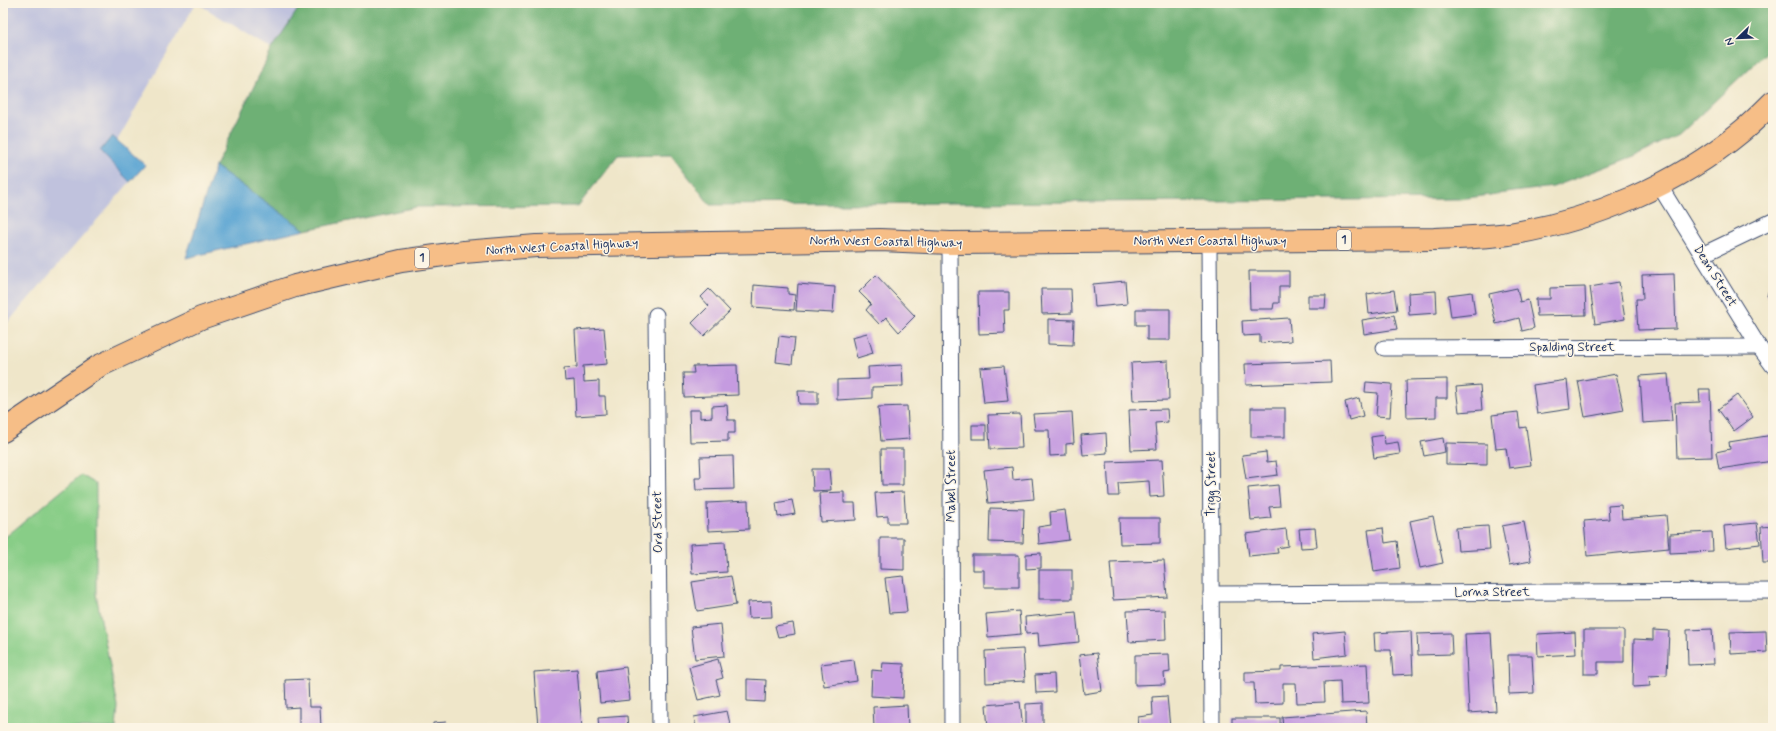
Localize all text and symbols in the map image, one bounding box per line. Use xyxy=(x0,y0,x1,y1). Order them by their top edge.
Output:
north arrow xyxy=(1718,18,1758,58)
text: N xyxy=(1722,35,1738,48)
road number: 1 xyxy=(1337,230,1351,250)
street label: North West Coastal Highway xyxy=(809,232,963,253)
street label: North West Coastal Highway xyxy=(1134,233,1286,251)
street label: North West Coastal Highway xyxy=(485,235,639,260)
street label: Dean Street xyxy=(1689,242,1741,310)
road number: 1 xyxy=(415,248,429,268)
street label: Spalding Street xyxy=(1529,339,1615,357)
street label: Mabel Street xyxy=(943,450,960,522)
street label: Trigg Street xyxy=(1203,451,1221,517)
street label: Ord Street xyxy=(649,491,667,553)
street label: Lorna Street xyxy=(1454,584,1530,601)

